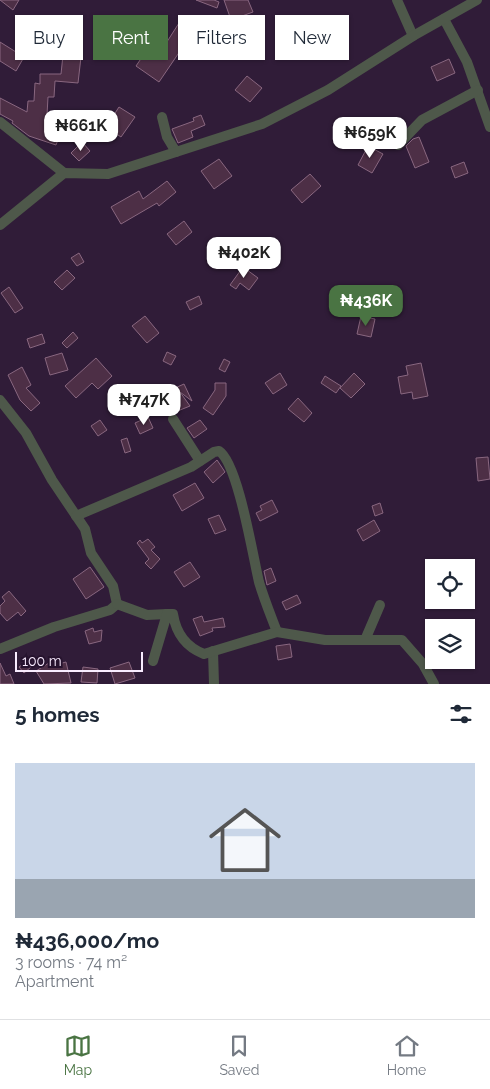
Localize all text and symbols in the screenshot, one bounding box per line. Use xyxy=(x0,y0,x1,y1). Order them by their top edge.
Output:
chip: Buy xyxy=(15,15,83,60)
chip: Rent xyxy=(93,15,168,60)
chip: Filters xyxy=(178,15,265,60)
chip: New xyxy=(275,15,349,60)
pin: ₦661K xyxy=(46,110,116,152)
text: ₦661K xyxy=(55,116,107,135)
pin: ₦659K xyxy=(335,116,405,159)
text: ₦659K xyxy=(344,123,396,142)
pin: ₦402K xyxy=(209,236,279,279)
text: ₦402K xyxy=(218,243,270,262)
pin: ₦436K xyxy=(331,284,401,327)
text: ₦436K xyxy=(340,291,392,310)
pin: ₦747K xyxy=(109,384,179,426)
text: ₦747K xyxy=(119,390,169,409)
map controls xyxy=(425,559,475,669)
button: locate xyxy=(425,559,475,609)
button: layers xyxy=(425,619,475,669)
scale bar xyxy=(15,649,142,672)
text: 100 m xyxy=(22,653,62,669)
icon: filters xyxy=(447,700,475,728)
text: 5 homes xyxy=(15,702,100,727)
icon: home xyxy=(200,795,290,885)
text: ₦436,000/mo xyxy=(15,928,159,953)
text: 3 rooms · 74 m² xyxy=(15,953,127,972)
text: Apartment xyxy=(15,972,94,991)
tab: Map xyxy=(64,1032,92,1078)
tab: Saved xyxy=(219,1032,259,1078)
tab: Home xyxy=(387,1032,426,1078)

